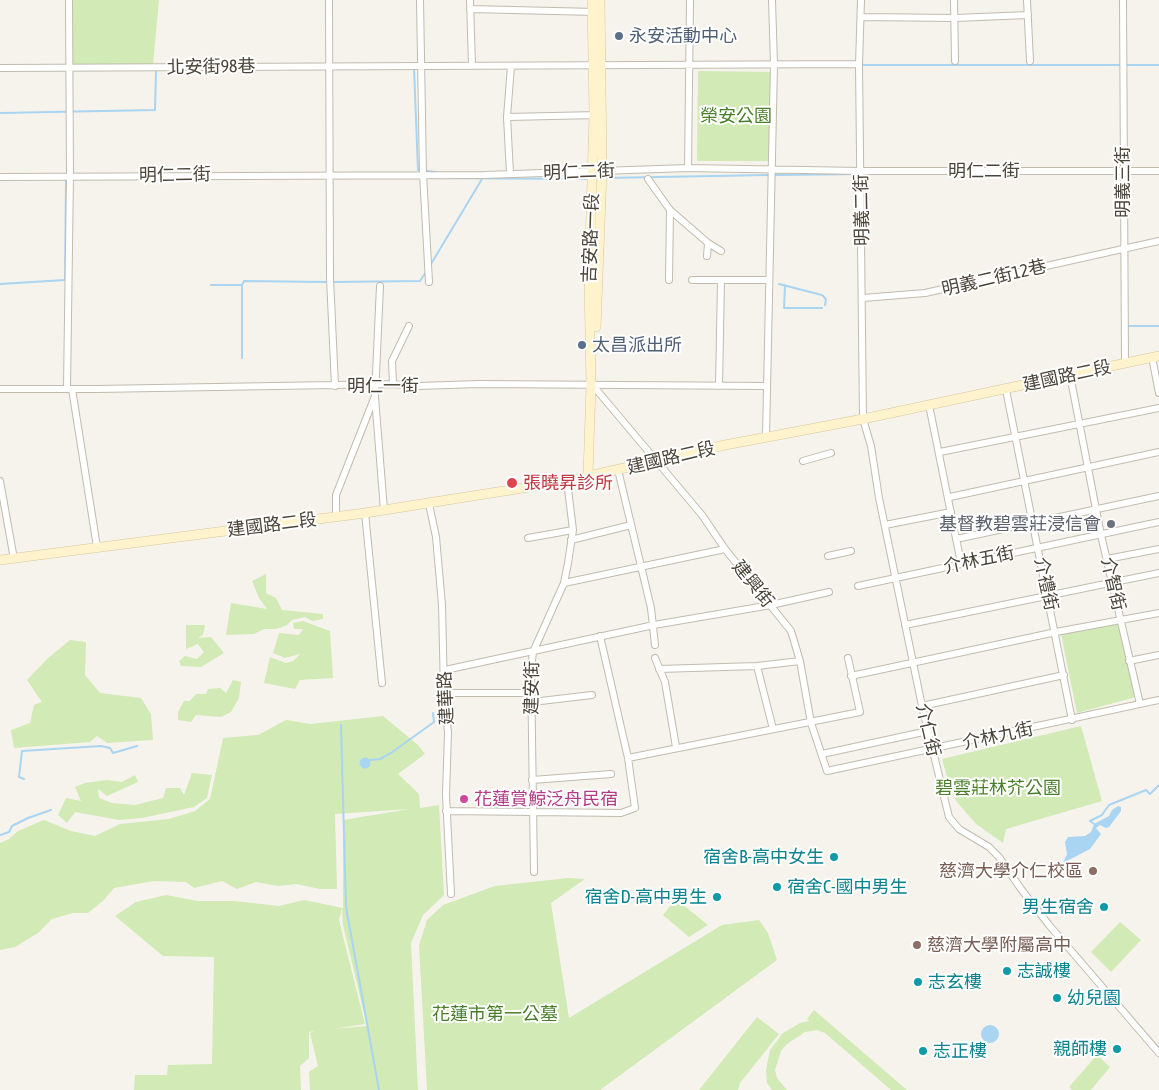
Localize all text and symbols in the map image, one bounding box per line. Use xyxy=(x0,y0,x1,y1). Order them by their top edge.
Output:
place label: 永安活動中心 xyxy=(629,25,737,47)
marker: 永安活動中心 xyxy=(613,30,625,42)
street label: 北安街98巷 xyxy=(166,55,256,79)
park label: 榮安公園 xyxy=(700,105,772,127)
street label: 明義三街 xyxy=(1112,146,1134,218)
street label: 明仁二街 xyxy=(543,160,615,184)
street label: 明仁二街 xyxy=(948,160,1020,182)
street label: 明仁二街 xyxy=(139,164,211,186)
street label: 明義二街 xyxy=(851,174,873,246)
street label: 吉安路一段 xyxy=(579,193,603,283)
street label: 明義二街12巷 xyxy=(939,255,1049,301)
place label: 太昌派出所 xyxy=(592,334,682,356)
marker: 太昌派出所 xyxy=(576,339,588,351)
street label: 建國路二段 xyxy=(1021,356,1113,396)
street label: 明仁一街 xyxy=(347,375,419,397)
street label: 建國路二段 xyxy=(625,437,717,479)
place label: 張曉昇診所 xyxy=(523,472,613,494)
marker: 張曉昇診所 xyxy=(505,476,519,490)
street label: 建國路二段 xyxy=(226,509,318,541)
place label: 基督教碧雲莊浸信會 xyxy=(939,513,1101,535)
marker: 基督教碧雲莊浸信會 xyxy=(1105,518,1117,530)
street label: 介林五街 xyxy=(942,542,1016,578)
street label: 介禮街 xyxy=(1030,555,1062,613)
street label: 介智街 xyxy=(1096,555,1130,613)
street label: 建興街 xyxy=(728,556,778,612)
street label: 建安街 xyxy=(521,661,543,715)
street label: 建華路 xyxy=(434,670,458,726)
street label: 介仁街 xyxy=(911,701,945,759)
street label: 介林九街 xyxy=(961,718,1035,754)
park label: 碧雲莊林芥公園 xyxy=(935,777,1061,799)
place label: 花蓮賞鯨泛舟民宿 xyxy=(474,788,618,810)
marker: 花蓮賞鯨泛舟民宿 xyxy=(458,793,470,805)
place label: 宿舍B-高中女生 xyxy=(703,846,824,868)
marker: 宿舍B-高中女生 xyxy=(828,851,840,863)
place label: 慈濟大學介仁校區 xyxy=(939,860,1083,882)
marker: 慈濟大學介仁校區 xyxy=(1087,865,1099,877)
place label: 宿舍C-國中男生 xyxy=(787,876,908,898)
marker: 宿舍C-國中男生 xyxy=(771,881,783,893)
place label: 宿舍D-高中男生 xyxy=(584,886,707,908)
marker: 宿舍D-高中男生 xyxy=(711,891,723,903)
place label: 男生宿舍 xyxy=(1022,896,1094,918)
marker: 男生宿舍 xyxy=(1098,901,1110,913)
place label: 慈濟大學附屬高中 xyxy=(927,934,1071,956)
marker: 慈濟大學附屬高中 xyxy=(911,939,923,951)
place label: 志誠樓 xyxy=(1017,960,1071,982)
marker: 志誠樓 xyxy=(1001,965,1013,977)
place label: 志玄樓 xyxy=(928,971,982,993)
marker: 志玄樓 xyxy=(912,976,924,988)
place label: 幼兒園 xyxy=(1067,987,1121,1009)
marker: 幼兒園 xyxy=(1051,992,1063,1004)
park label: 花蓮市第一公墓 xyxy=(432,1003,558,1025)
place label: 親師樓 xyxy=(1053,1038,1107,1060)
place label: 志正樓 xyxy=(933,1040,987,1062)
marker: 親師樓 xyxy=(1111,1043,1123,1055)
marker: 志正樓 xyxy=(917,1045,929,1057)

